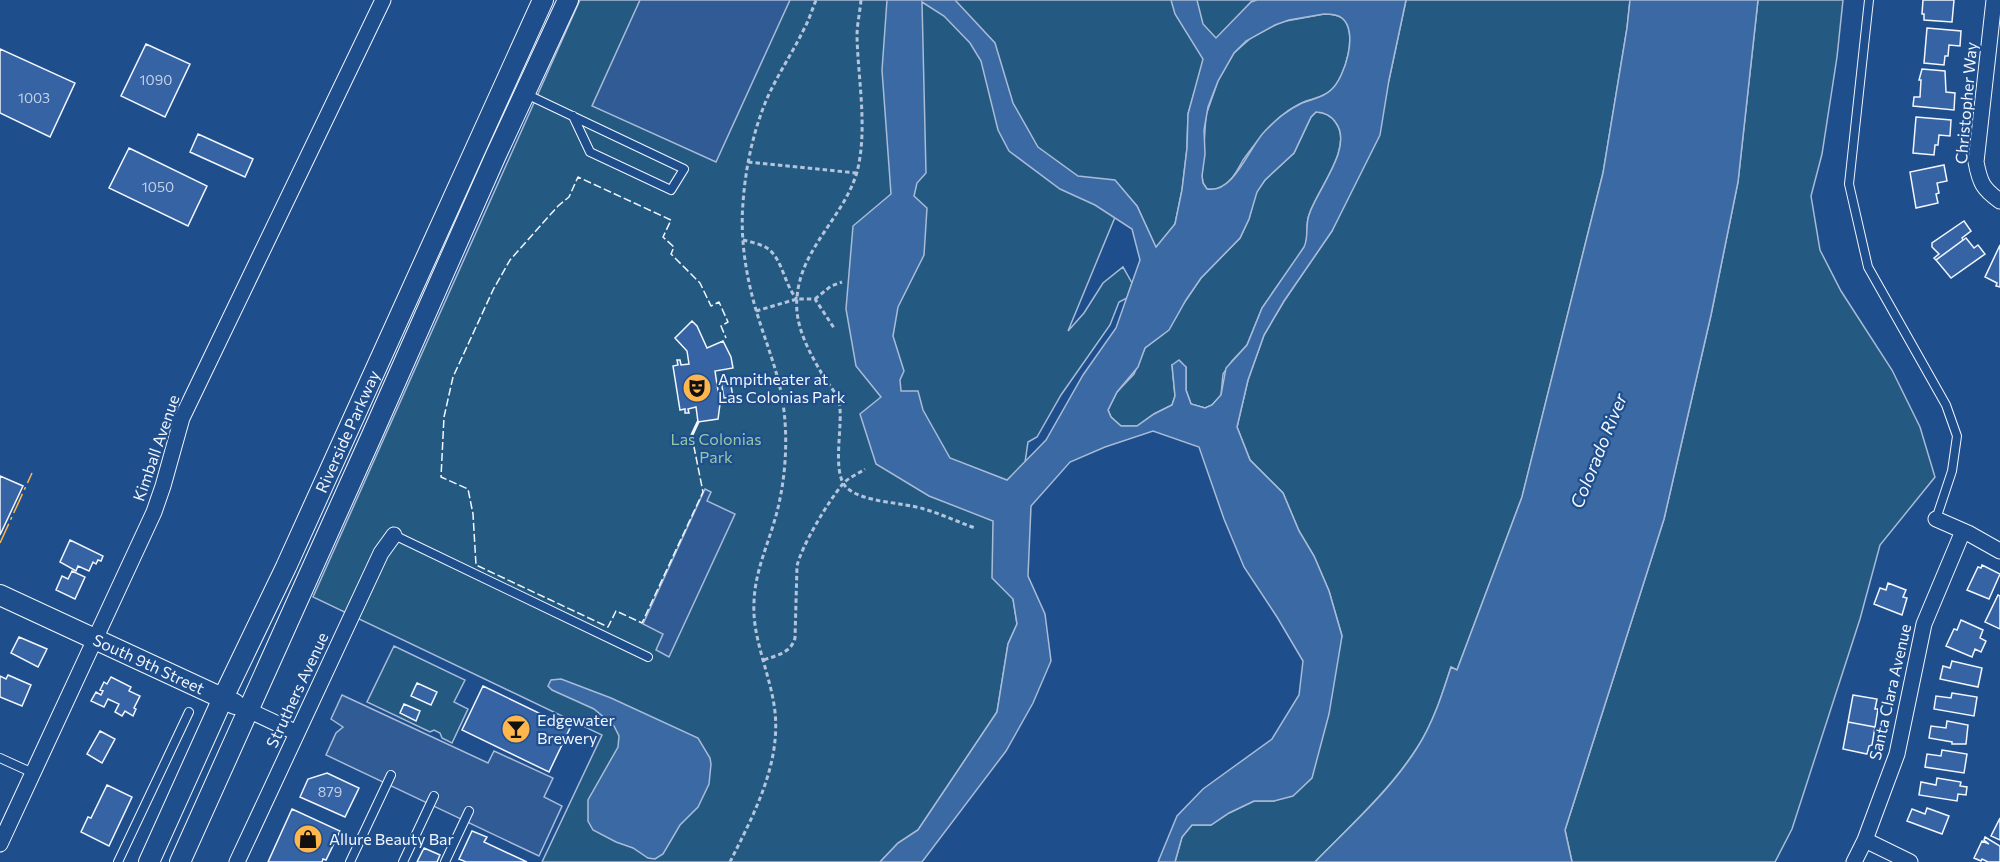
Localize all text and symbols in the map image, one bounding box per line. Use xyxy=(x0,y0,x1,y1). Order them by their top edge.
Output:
street label: Christopher Way xyxy=(1951,41,1980,165)
house number: 1090 xyxy=(140,71,172,88)
house number: 1003 xyxy=(18,89,50,106)
house number: 1050 xyxy=(142,178,174,195)
street label: Riverside Parkway xyxy=(311,367,383,495)
place label: Ampitheater at Las Colonias Park xyxy=(718,369,846,406)
theatre icon: Ampitheater at Las Colonias Park xyxy=(681,372,713,404)
water label: Colorado River xyxy=(1565,389,1631,511)
street label: Kimball Avenue xyxy=(128,392,183,503)
park label: Las Colonias Park xyxy=(671,429,761,466)
street label: Santa Clara Avenue xyxy=(1865,622,1914,762)
street label: Struthers Avenue xyxy=(262,629,332,750)
street label: South 9th Street xyxy=(90,630,208,698)
place label: Edgewater Brewery xyxy=(537,710,615,747)
bar icon: Edgewater Brewery xyxy=(500,713,532,745)
house number: 879 xyxy=(318,783,342,800)
shop icon: Allure Beauty Bar xyxy=(292,823,324,855)
place label: Allure Beauty Bar xyxy=(329,829,454,848)

